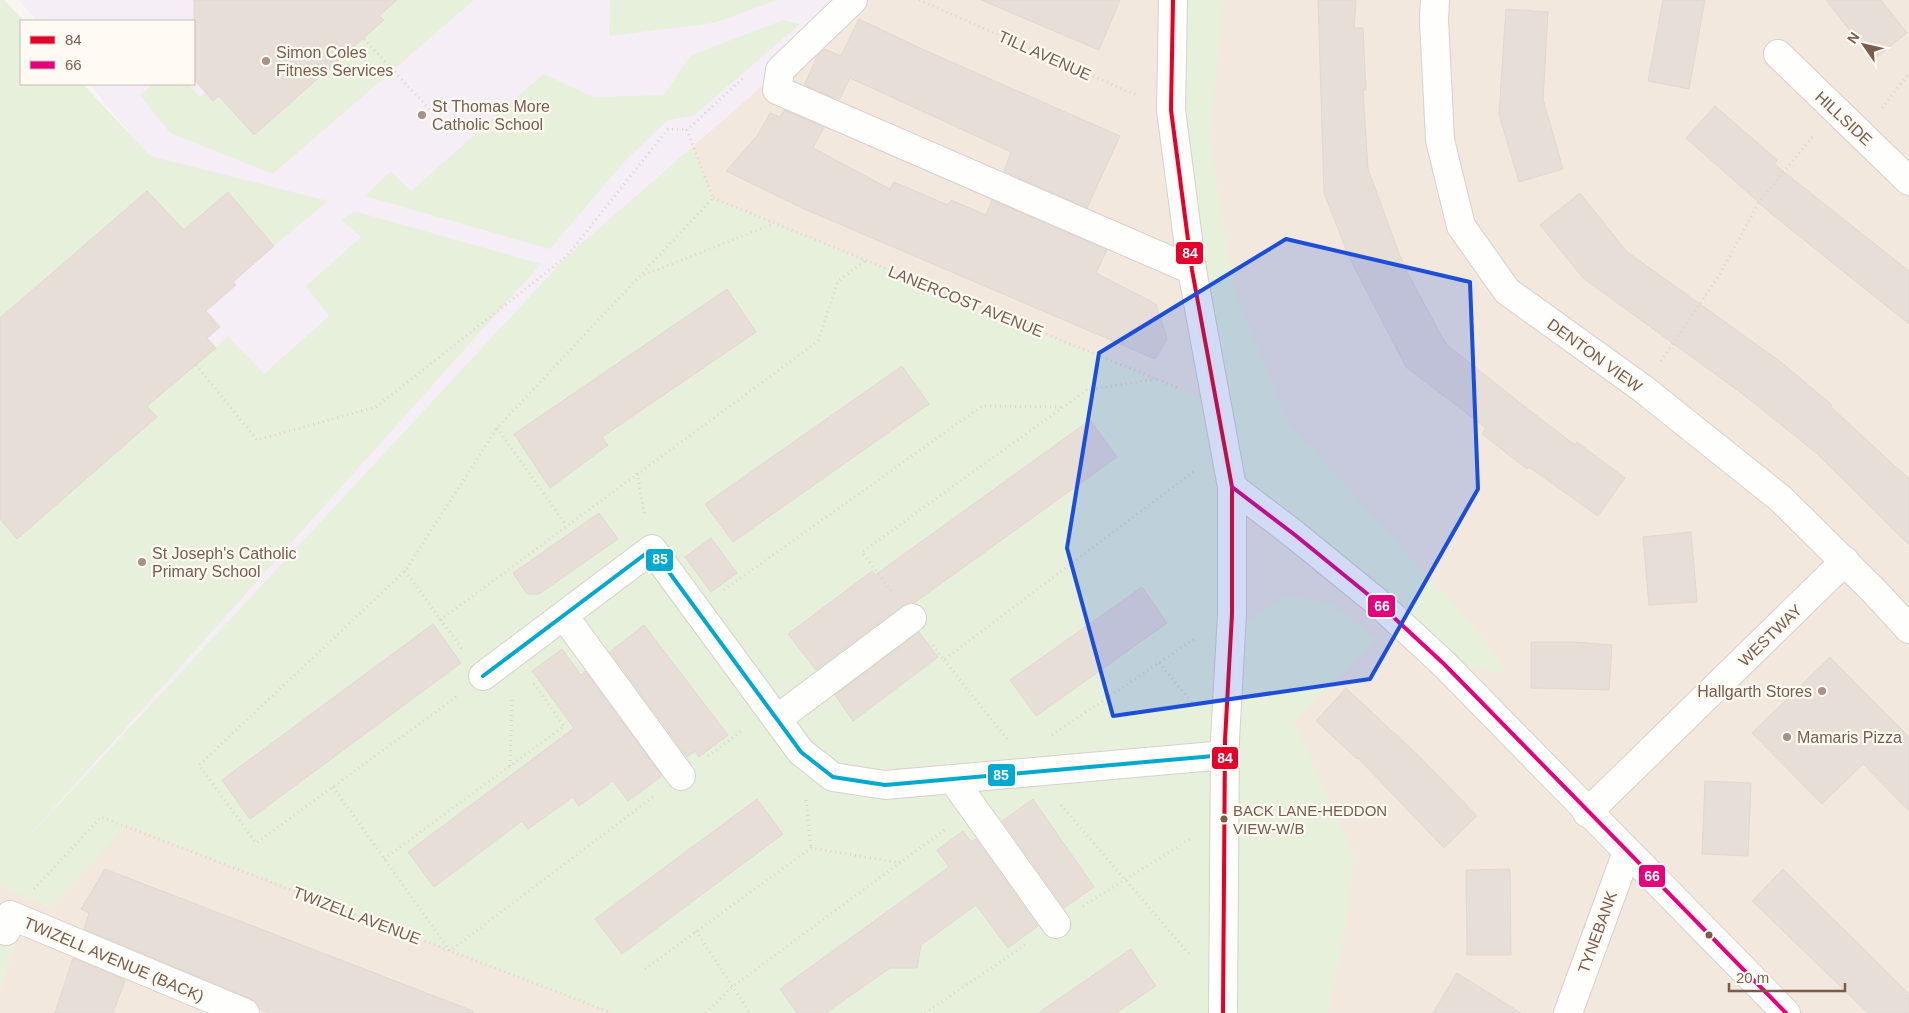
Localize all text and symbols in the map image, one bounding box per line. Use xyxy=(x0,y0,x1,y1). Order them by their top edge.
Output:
legend xyxy=(20,20,195,85)
north arrow xyxy=(1839,20,1889,70)
street label: TILL AVENUE xyxy=(996,27,1094,83)
text: N xyxy=(1844,29,1863,46)
text: 84 xyxy=(65,31,82,48)
place label: Simon Coles Fitness Services xyxy=(276,44,393,79)
marker: Simon Coles Fitness Services xyxy=(260,55,272,67)
text: 66 xyxy=(65,56,82,73)
street label: HILLSIDE xyxy=(1812,88,1875,149)
place label: St Thomas More Catholic School xyxy=(432,98,550,133)
marker: St Thomas More Catholic School xyxy=(416,109,428,121)
line badge: 84 xyxy=(1175,241,1204,265)
text: 84 xyxy=(1182,245,1198,261)
street label: LANERCOST AVENUE xyxy=(886,263,1046,340)
street label: DENTON VIEW xyxy=(1544,315,1646,396)
place label: St Joseph's Catholic Primary School xyxy=(152,545,296,580)
line badge: 85 xyxy=(645,548,674,572)
text: 85 xyxy=(652,551,668,567)
marker: St Joseph's Catholic Primary School xyxy=(136,556,148,568)
line badge: 66 xyxy=(1367,594,1396,618)
text: 66 xyxy=(1374,598,1390,614)
street label: WESTWAY xyxy=(1735,601,1806,670)
place label: Hallgarth Stores xyxy=(1697,683,1812,700)
marker: Hallgarth Stores xyxy=(1816,685,1828,697)
place label: Mamaris Pizza xyxy=(1797,729,1902,746)
marker: Mamaris Pizza xyxy=(1781,731,1793,743)
line badge: 84 xyxy=(1211,746,1239,770)
text: 84 xyxy=(1217,750,1233,766)
line badge: 85 xyxy=(987,763,1016,787)
text: 85 xyxy=(993,767,1009,783)
place label: BACK LANE-HEDDON VIEW-W/B xyxy=(1233,802,1387,837)
marker: BACK LANE-HEDDON VIEW-W/B xyxy=(1219,814,1229,824)
line badge: 66 xyxy=(1638,864,1666,888)
text: 66 xyxy=(1644,868,1660,884)
street label: TWIZELL AVENUE xyxy=(291,883,423,948)
street label: TYNEBANK xyxy=(1575,888,1620,976)
street label: TWIZELL AVENUE (BACK) xyxy=(21,914,206,1005)
unlabelled marker xyxy=(1704,930,1714,940)
scale bar xyxy=(1729,960,1845,992)
text: 20 m xyxy=(1736,969,1769,986)

